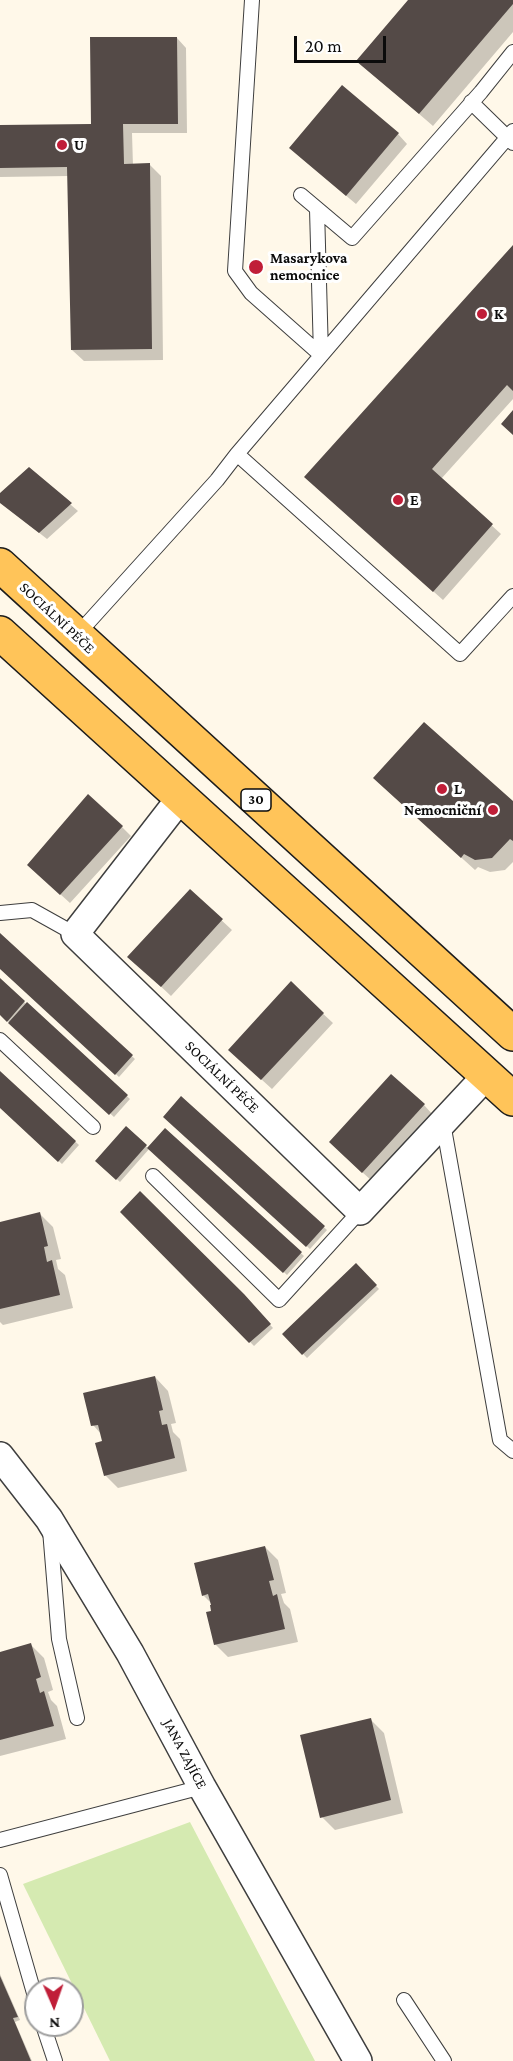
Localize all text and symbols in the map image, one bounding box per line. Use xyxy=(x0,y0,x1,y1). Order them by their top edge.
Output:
scale bar xyxy=(297,24,388,62)
text: 20 m xyxy=(305,36,342,56)
place label: U xyxy=(74,136,84,154)
marker: U xyxy=(55,138,69,152)
place label: Masarykova nemocnice xyxy=(270,249,347,284)
marker: Masarykova nemocnice xyxy=(247,258,265,276)
place label: K xyxy=(494,305,504,323)
marker: K xyxy=(475,307,489,321)
place label: E xyxy=(410,491,419,509)
marker: E xyxy=(391,493,405,507)
street label: SOCIÁLNÍ PÉČE xyxy=(16,579,98,657)
place label: L xyxy=(454,780,462,798)
marker: L xyxy=(435,782,449,796)
road number: 30 xyxy=(241,789,271,811)
place label: Nemocniční xyxy=(404,801,481,819)
marker: Nemocniční xyxy=(486,803,500,817)
street label: SOCIÁLNÍ PÉČE xyxy=(181,1037,263,1117)
street label: JANA ZAJÍCE xyxy=(159,1716,211,1792)
north arrow xyxy=(24,1977,84,2037)
text: N xyxy=(49,2015,60,2032)

